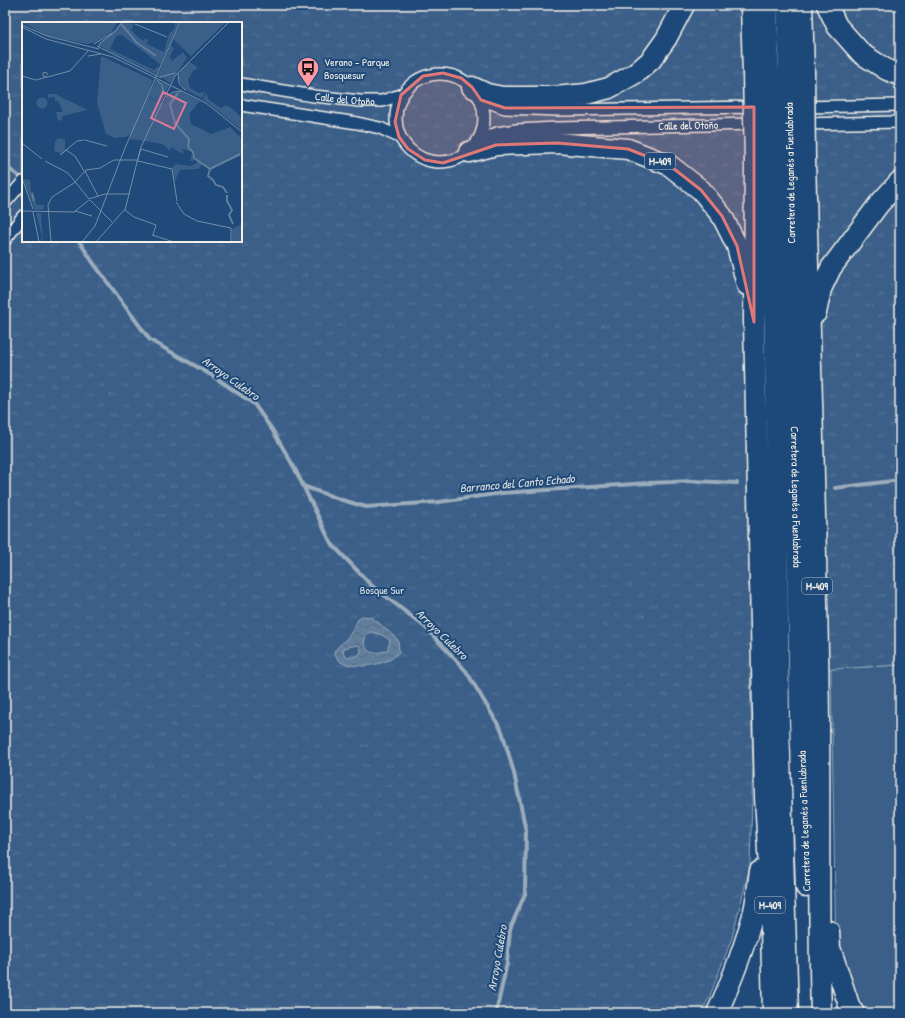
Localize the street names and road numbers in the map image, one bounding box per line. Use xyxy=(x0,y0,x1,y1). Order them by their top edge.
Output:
street label: Calle del Otoño xyxy=(314,89,375,108)
street label: Carretera de Leganés a Fuenlabrada xyxy=(782,102,798,244)
street label: Calle del Otoño xyxy=(658,118,719,133)
road number: M-409 xyxy=(645,153,675,169)
street label: Carretera de Leganés a Fuenlabrada xyxy=(788,426,804,568)
road number: M-409 xyxy=(802,578,832,594)
street label: Carretera de Leganés a Fuenlabrada xyxy=(795,750,813,892)
road number: M-409 xyxy=(755,897,785,913)

